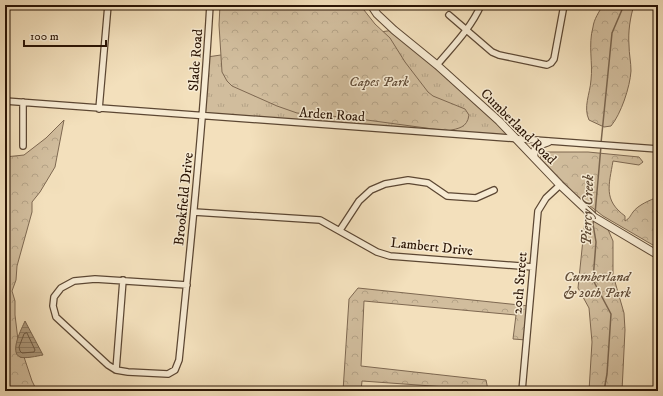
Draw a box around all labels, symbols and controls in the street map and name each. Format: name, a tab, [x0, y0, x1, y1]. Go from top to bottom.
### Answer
scale bar	[24, 22, 106, 48]
street label: Slade Road	[185, 28, 207, 92]
text: 100 m	[30, 29, 59, 44]
park label: Capes Park	[349, 73, 409, 91]
street label: Cumberland Road	[476, 85, 560, 169]
street label: Arden Road	[298, 104, 366, 126]
street label: Brookfield Drive	[170, 151, 198, 247]
water label: Piercy Creek	[577, 174, 598, 246]
street label: Lambert Drive	[390, 234, 474, 260]
street label: 20th Street	[508, 251, 532, 315]
park label: Cumberland & 20th Park	[563, 268, 632, 302]

